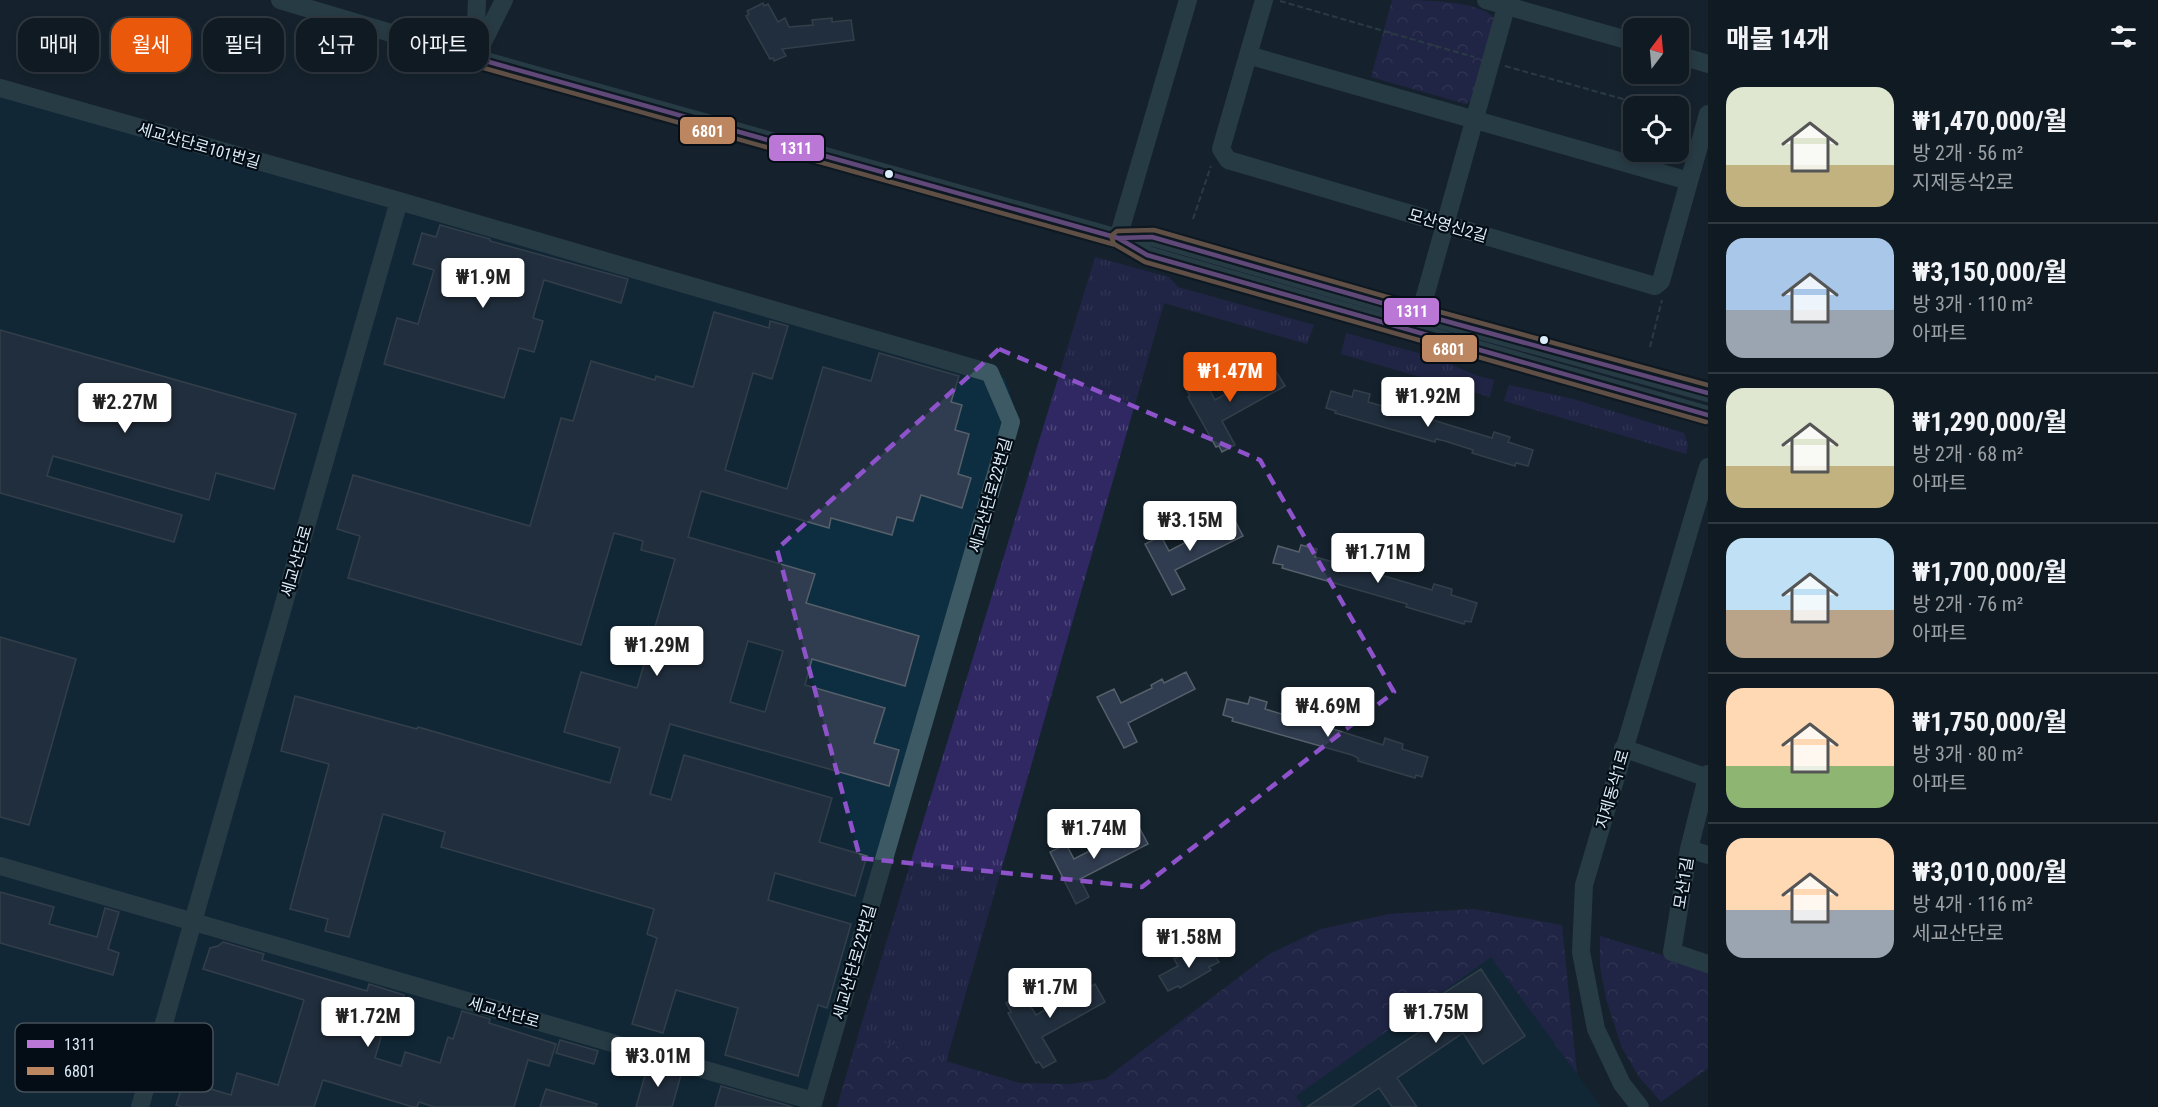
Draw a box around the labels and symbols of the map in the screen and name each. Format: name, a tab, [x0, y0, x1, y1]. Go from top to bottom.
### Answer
north arrow	[1623, 18, 1689, 84]
line badge: 6801	[679, 116, 736, 145]
street label: 세교산단로101번길	[135, 119, 262, 172]
text: 6801	[692, 122, 724, 141]
line badge: 1311	[768, 134, 825, 162]
text: 1311	[780, 139, 812, 158]
unlabelled marker	[883, 168, 895, 180]
street label: 모산영신2길	[1406, 205, 1490, 246]
pin: ₩1.9M	[441, 258, 525, 309]
line badge: 1311	[1383, 297, 1440, 326]
text: 1311	[1396, 302, 1428, 321]
line badge: 6801	[1421, 334, 1478, 363]
unlabelled marker	[1538, 334, 1550, 346]
text: 6801	[1433, 340, 1465, 359]
pin: ₩1.47M	[1181, 352, 1279, 403]
pin: ₩1.92M	[1379, 377, 1477, 428]
pin: ₩2.27M	[76, 383, 174, 434]
street label: 세교산단로22번길	[965, 435, 1016, 555]
pin: ₩3.15M	[1141, 501, 1239, 552]
street label: 세교산단로	[277, 523, 316, 599]
pin: ₩1.71M	[1329, 533, 1427, 584]
pin: ₩1.29M	[608, 626, 706, 677]
pin: ₩4.69M	[1279, 687, 1377, 738]
street label: 지제동삭1로	[1592, 747, 1633, 831]
pin: ₩1.74M	[1045, 809, 1143, 860]
street label: 모산1길	[1670, 856, 1697, 910]
street label: 세교산단로22번길	[829, 902, 880, 1022]
pin: ₩1.58M	[1140, 918, 1238, 969]
pin: ₩1.7M	[1008, 968, 1092, 1019]
street label: 세교산단로	[466, 993, 542, 1032]
pin: ₩1.75M	[1387, 993, 1485, 1044]
pin: ₩1.72M	[319, 997, 417, 1048]
legend	[15, 1023, 213, 1092]
text: 1311	[64, 1035, 96, 1054]
pin: ₩3.01M	[609, 1037, 707, 1088]
text: 6801	[64, 1062, 96, 1081]

